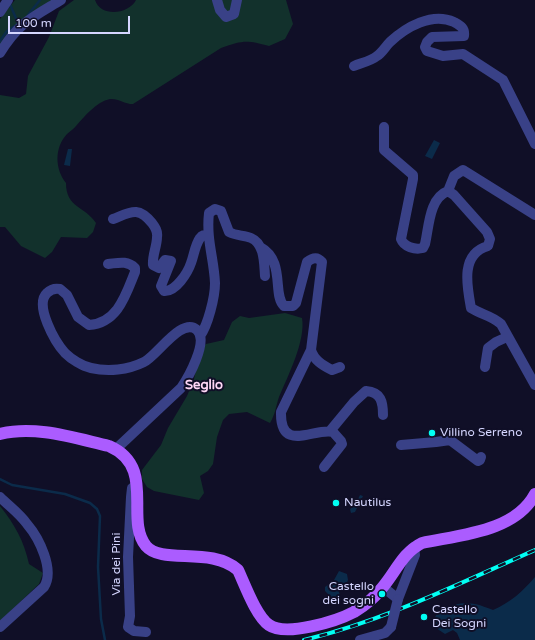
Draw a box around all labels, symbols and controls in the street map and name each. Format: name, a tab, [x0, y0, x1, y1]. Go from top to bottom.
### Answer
scale bar	[10, 8, 132, 34]
text: 100 m	[15, 16, 52, 30]
district label: Seglio	[185, 378, 223, 394]
place label: Villino Serreno	[440, 426, 522, 440]
marker: Villino Serreno	[427, 428, 437, 438]
place label: Nautilus	[344, 496, 391, 510]
marker: Nautilus	[331, 498, 341, 508]
street label: Via dei Pini	[110, 533, 124, 595]
place label: Castello dei sogni	[323, 580, 374, 608]
marker: Castello dei sogni	[377, 589, 387, 599]
place label: Castello Dei Sogni	[432, 603, 486, 631]
marker: Castello Dei Sogni	[419, 612, 429, 622]

